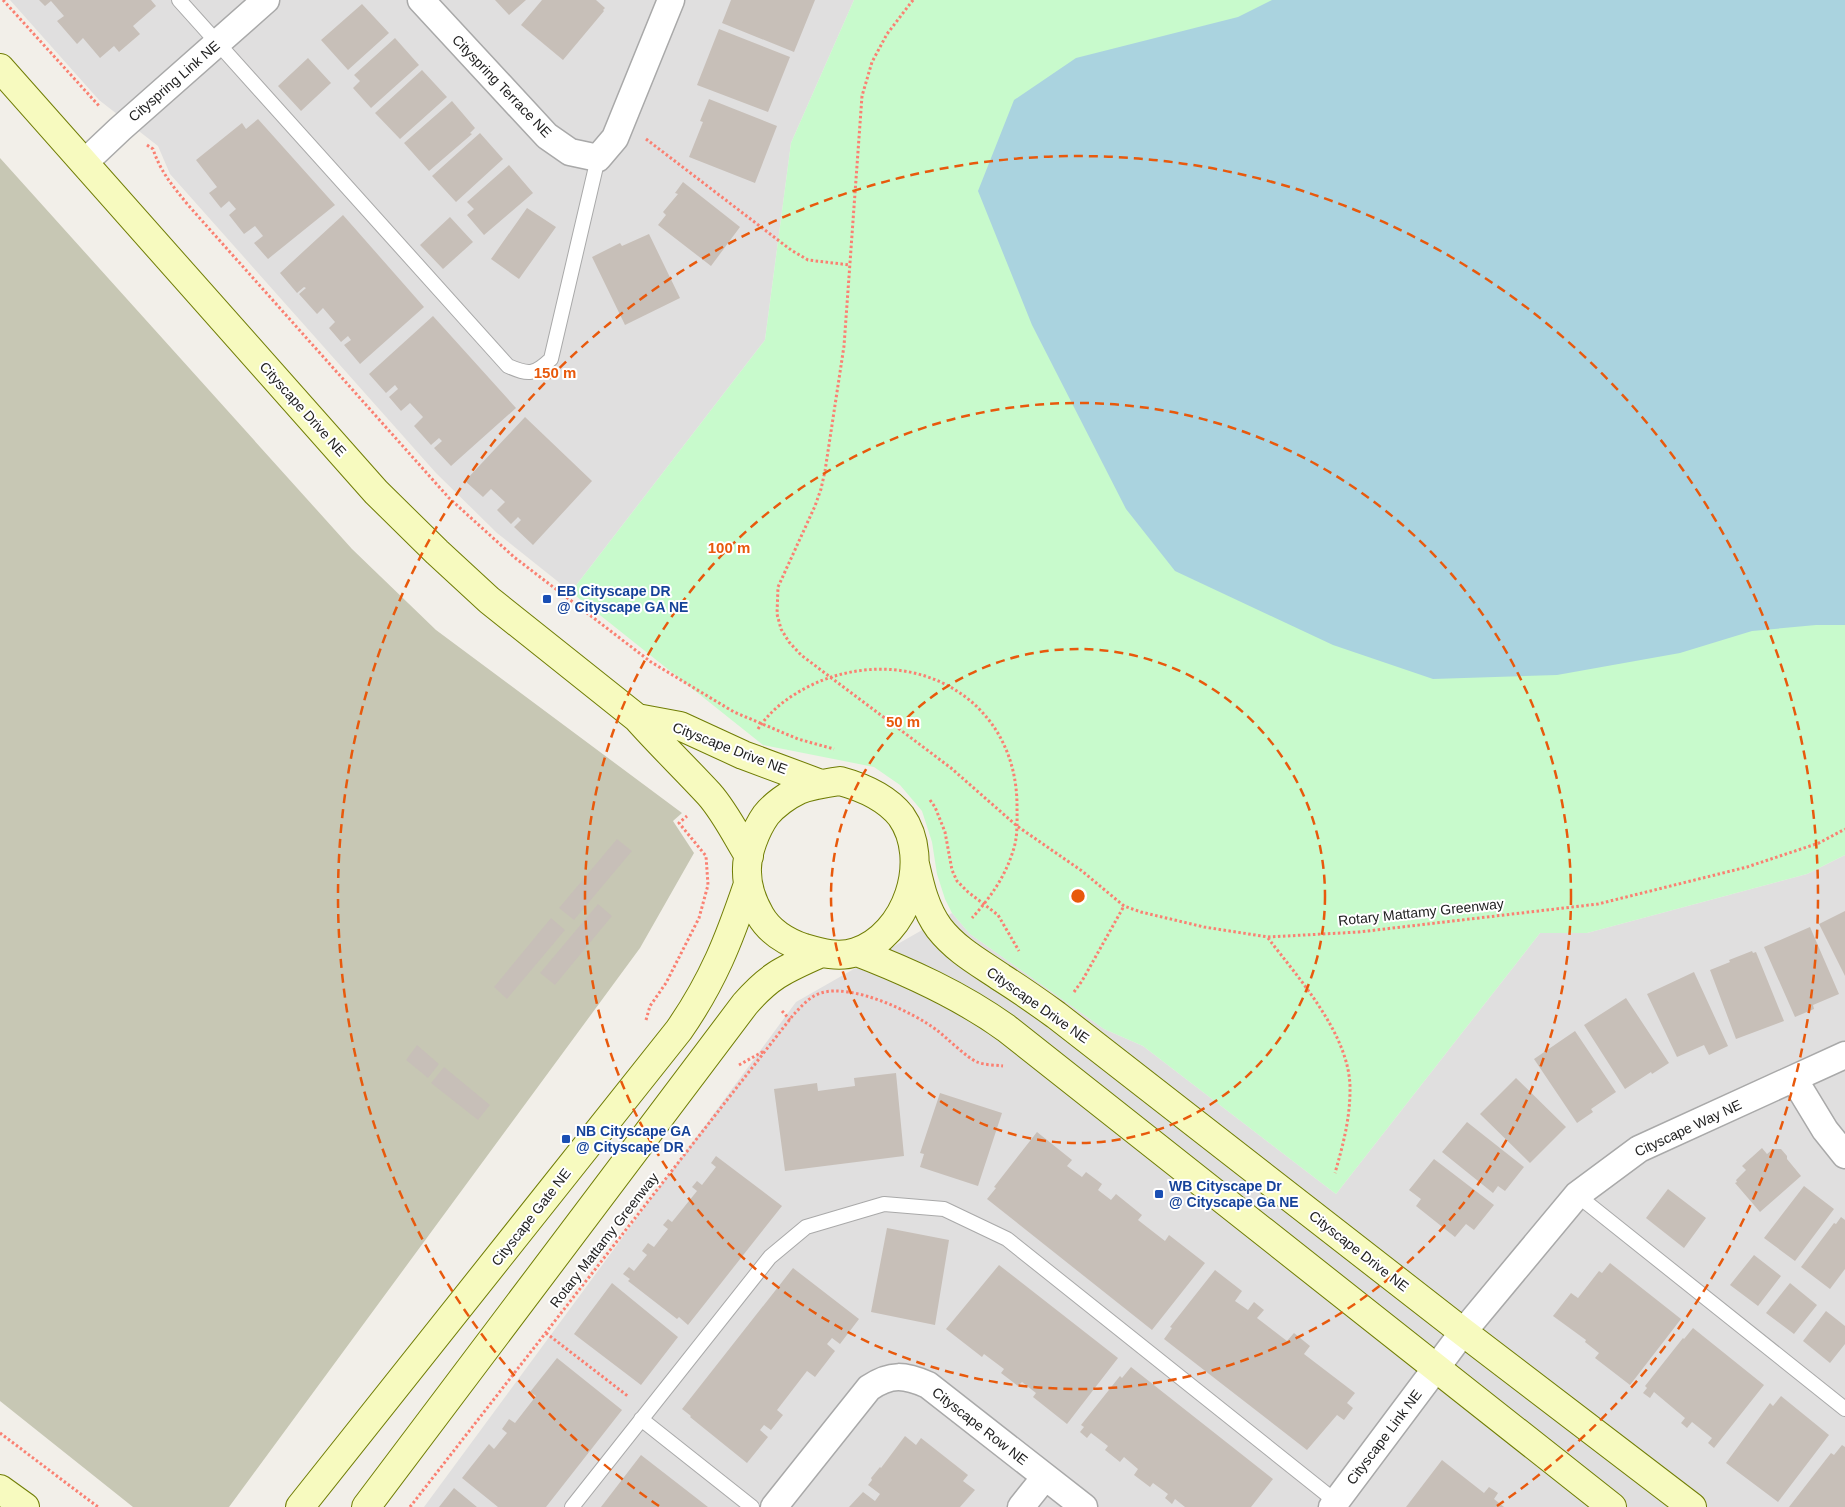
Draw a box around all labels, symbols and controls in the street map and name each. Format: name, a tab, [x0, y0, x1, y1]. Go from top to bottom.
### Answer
street label: Cityspring Terrace NE	[449, 32, 555, 140]
street label: Cityspring Link NE	[125, 37, 223, 125]
street label: Cityscape Drive NE	[256, 359, 350, 459]
text: 150 m	[534, 364, 576, 381]
text: 100 m	[708, 539, 750, 556]
place label: EB Cityscape DR @ Cityscape GA NE	[557, 583, 688, 615]
marker: EB Cityscape DR @ Cityscape GA NE	[541, 593, 553, 605]
text: 50 m	[886, 713, 920, 730]
street label: Cityscape Drive NE	[670, 719, 790, 777]
centre of rings	[1069, 887, 1087, 905]
street label: Rotary Mattamy Greenway	[1337, 895, 1505, 929]
street label: Cityscape Drive NE	[984, 964, 1092, 1046]
street label: Cityscape Way NE	[1632, 1096, 1744, 1160]
place label: NB Cityscape GA @ Cityscape DR	[576, 1123, 691, 1155]
marker: NB Cityscape GA @ Cityscape DR	[560, 1133, 572, 1145]
street label: Cityscape Gate NE	[488, 1165, 574, 1269]
street label: Rotary Mattamy Greenway	[546, 1169, 662, 1311]
place label: WB Cityscape Dr @ Cityscape Ga NE	[1169, 1178, 1299, 1210]
marker: WB Cityscape Dr @ Cityscape Ga NE	[1153, 1188, 1165, 1200]
street label: Cityscape Drive NE	[1306, 1207, 1412, 1295]
street label: Cityscape Row NE	[929, 1384, 1031, 1468]
street label: Cityscape Link NE	[1343, 1387, 1425, 1487]

